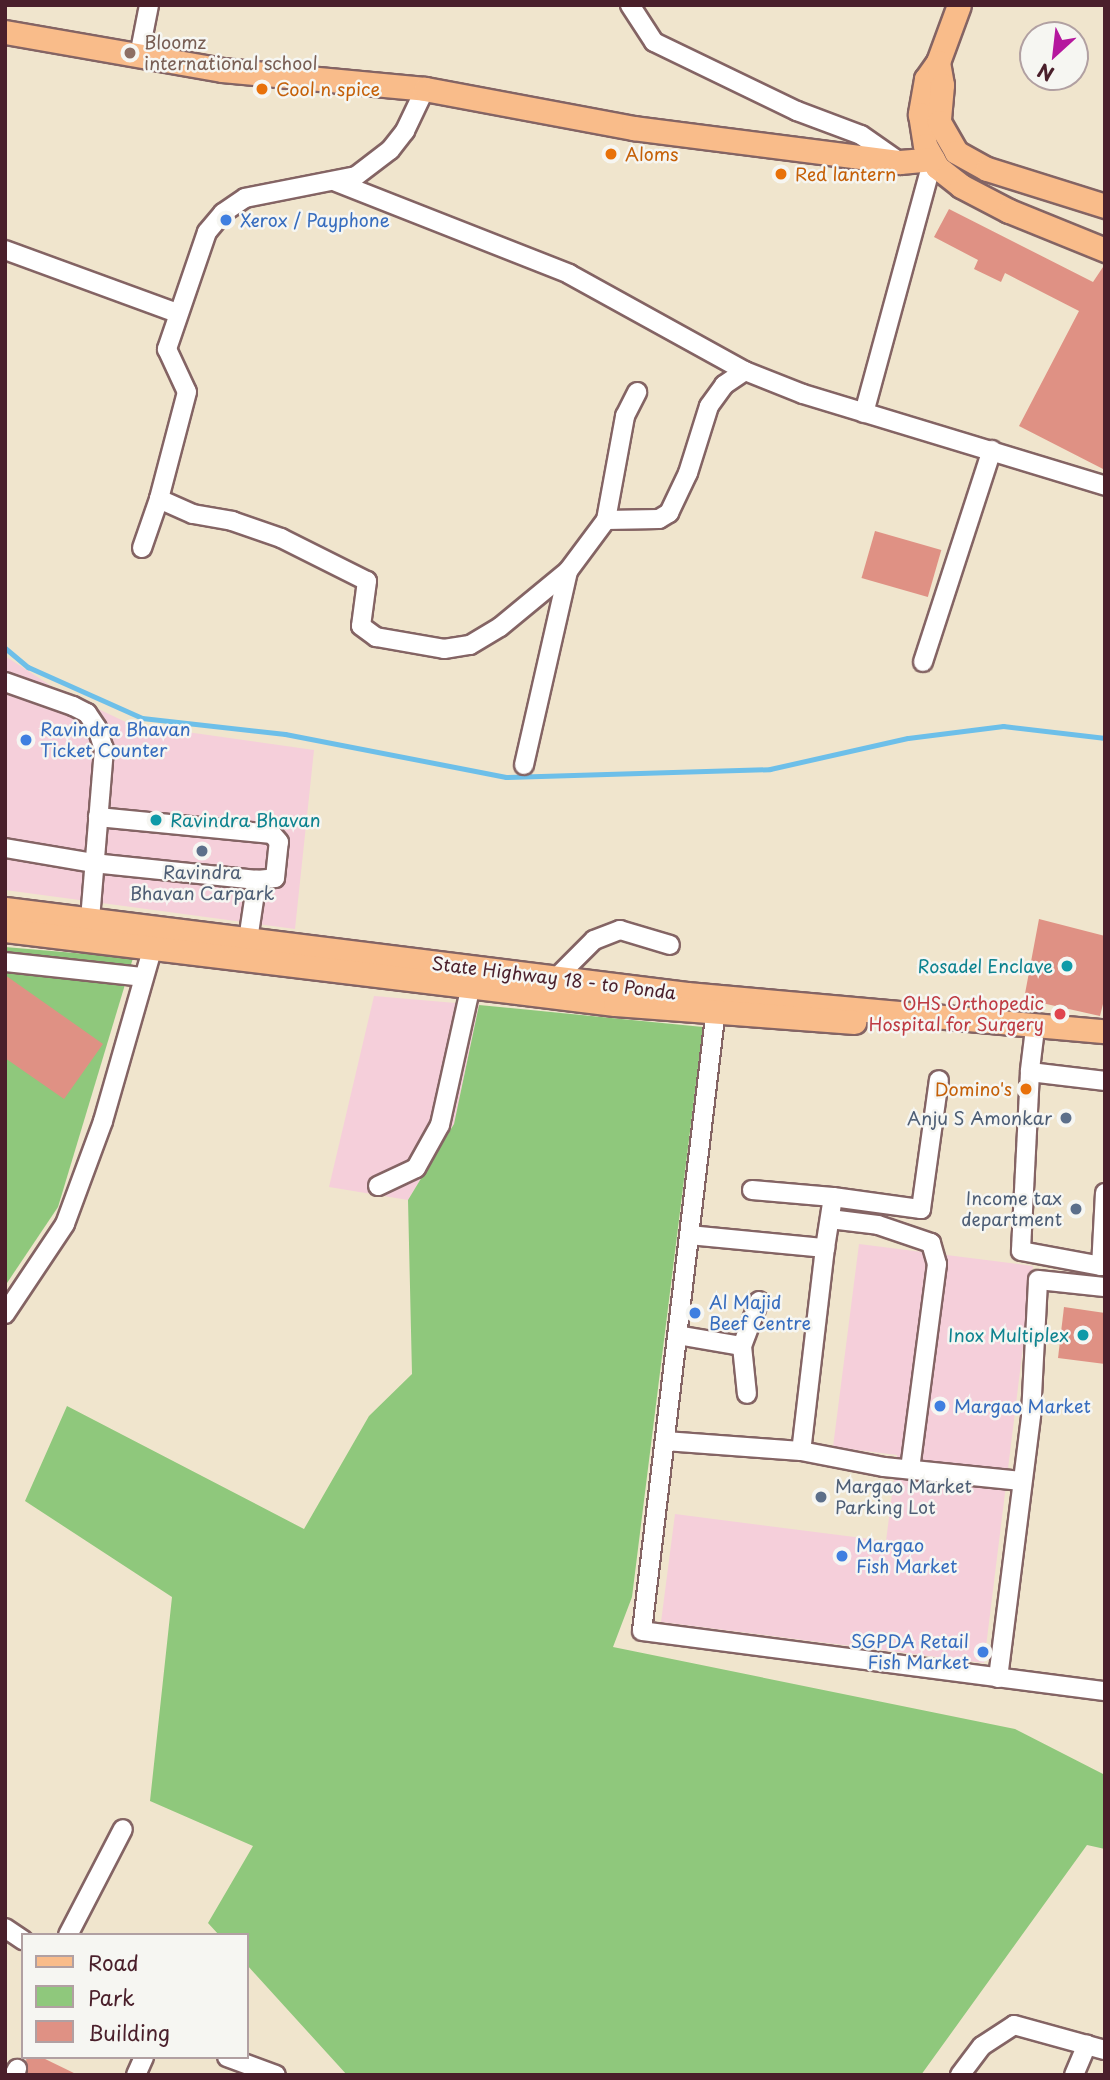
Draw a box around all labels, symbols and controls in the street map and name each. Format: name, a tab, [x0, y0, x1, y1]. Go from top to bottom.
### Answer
north arrow	[1019, 21, 1089, 91]
place label: Bloomz international school	[144, 32, 318, 74]
marker: Bloomz international school	[122, 45, 138, 61]
text: N	[1032, 57, 1058, 89]
place label: Cool n spice	[276, 78, 380, 100]
marker: Cool n spice	[254, 81, 270, 97]
place label: Aloms	[625, 143, 679, 165]
marker: Aloms	[603, 146, 619, 162]
place label: Red lantern	[795, 163, 897, 185]
marker: Red lantern	[773, 166, 789, 182]
place label: Xerox / Payphone	[240, 209, 390, 231]
marker: Xerox / Payphone	[218, 212, 234, 228]
place label: Ravindra Bhavan Ticket Counter	[40, 719, 188, 762]
marker: Ravindra Bhavan Ticket Counter	[18, 732, 34, 748]
place label: Ravindra Bhavan	[170, 809, 318, 831]
marker: Ravindra Bhavan	[148, 812, 164, 828]
marker: Ravindra Bhavan Carpark	[194, 843, 210, 859]
place label: Ravindra Bhavan Carpark	[131, 862, 273, 904]
street label: State Highway 18 - to Ponda	[429, 952, 679, 1004]
place label: Rosadel Enclave	[916, 955, 1053, 977]
marker: Rosadel Enclave	[1059, 958, 1075, 974]
place label: OHS Orthopedic Hospital for Surgery	[867, 993, 1044, 1036]
marker: OHS Orthopedic Hospital for Surgery	[1050, 1004, 1070, 1024]
place label: Domino's	[935, 1078, 1012, 1100]
marker: Domino's	[1018, 1081, 1034, 1097]
place label: Anju S Amonkar	[907, 1107, 1052, 1129]
marker: Anju S Amonkar	[1058, 1110, 1074, 1126]
place label: Income tax department	[961, 1188, 1062, 1230]
marker: Income tax department	[1068, 1201, 1084, 1217]
place label: Al Majid Beef Centre	[709, 1292, 813, 1334]
marker: Al Majid Beef Centre	[687, 1305, 703, 1321]
place label: Inox Multiplex	[947, 1324, 1069, 1346]
marker: Inox Multiplex	[1075, 1327, 1091, 1343]
place label: Margao Market	[954, 1395, 1091, 1417]
marker: Margao Market	[932, 1398, 948, 1414]
place label: Margao Market Parking Lot	[835, 1476, 972, 1518]
marker: Margao Market Parking Lot	[813, 1489, 829, 1505]
place label: Margao Fish Market	[856, 1535, 959, 1578]
marker: Margao Fish Market	[834, 1548, 850, 1564]
place label: SGPDA Retail Fish Market	[849, 1631, 969, 1674]
marker: SGPDA Retail Fish Market	[975, 1644, 991, 1660]
legend	[21, 1933, 248, 2059]
text: Road	[88, 1946, 139, 1978]
text: Park	[88, 1981, 135, 2013]
text: Building	[88, 2016, 170, 2048]

